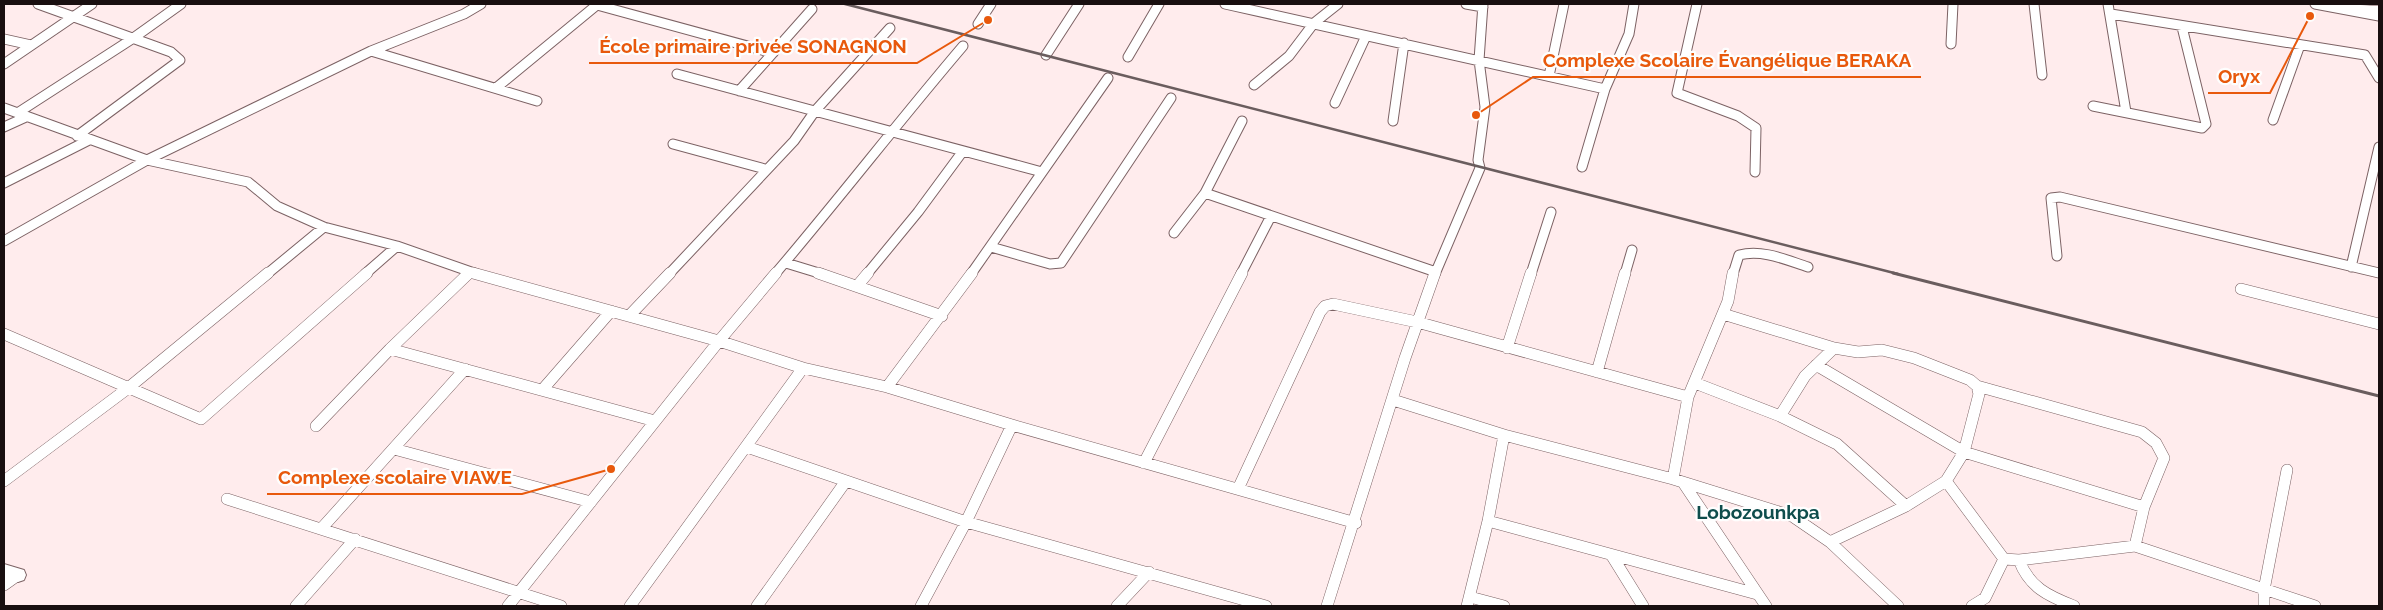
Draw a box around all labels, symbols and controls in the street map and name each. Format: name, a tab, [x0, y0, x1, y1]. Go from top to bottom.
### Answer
callout: École primaire privée SONAGNON	[589, 29, 917, 63]
text: École primaire privée SONAGNON	[599, 35, 907, 57]
callout: Complexe Scolaire Évangélique BERAKA	[1533, 43, 1921, 77]
text: Complexe Scolaire Évangélique BERAKA	[1543, 49, 1912, 71]
callout: Oryx	[2208, 59, 2270, 93]
text: Oryx	[2218, 65, 2261, 87]
callout: Complexe scolaire VIAWE	[267, 460, 522, 494]
text: Complexe scolaire VIAWE	[278, 466, 512, 488]
district label: Lobozounkpa	[1696, 501, 1820, 523]

